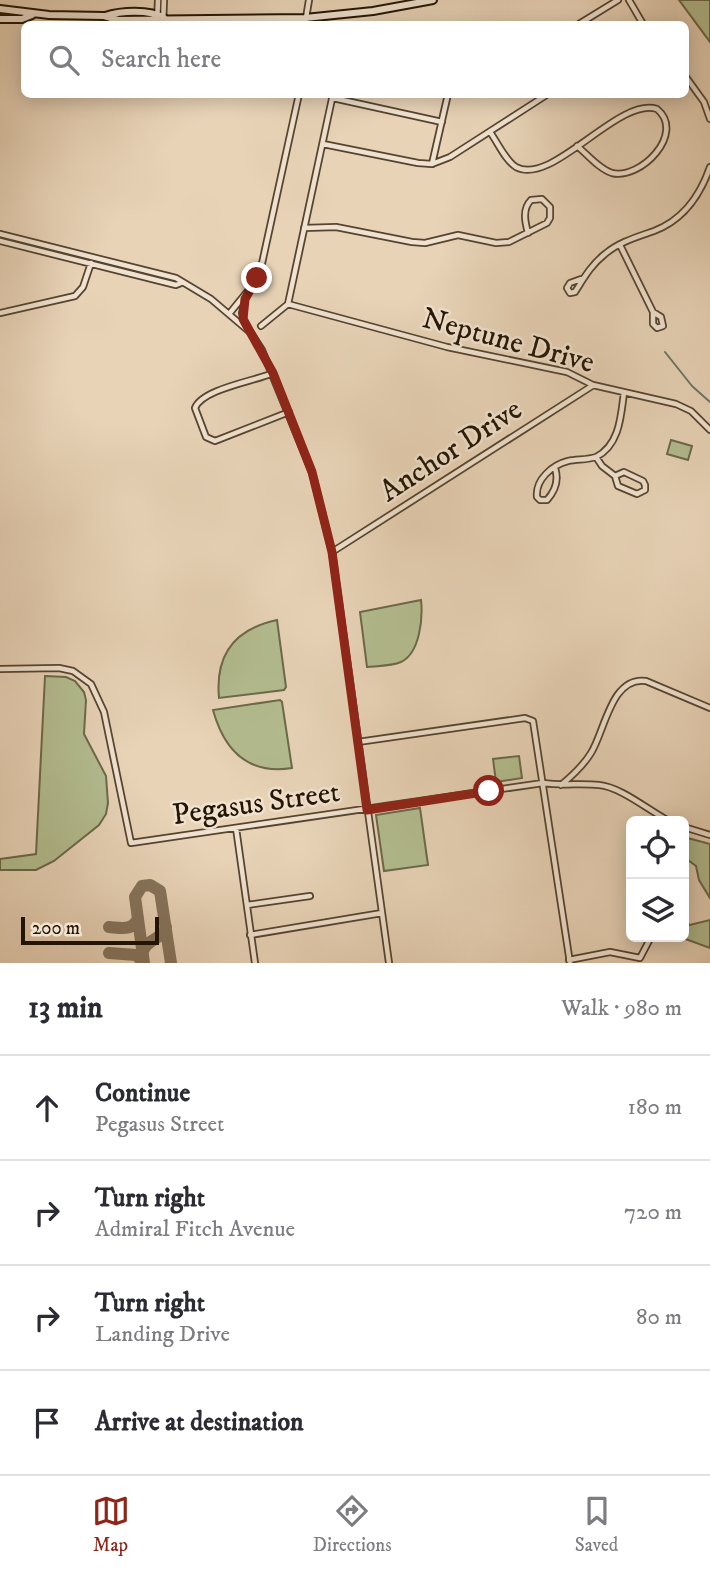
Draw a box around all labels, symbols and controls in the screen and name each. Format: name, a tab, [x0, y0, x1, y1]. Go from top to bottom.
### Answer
search box	[21, 21, 689, 98]
icon: search	[45, 41, 83, 79]
text: Search here	[101, 43, 221, 76]
route end	[241, 262, 272, 293]
street label: Neptune Drive	[418, 300, 598, 382]
street label: Anchor Drive	[373, 391, 529, 511]
street label: Pegasus Street	[170, 774, 342, 834]
route start	[473, 775, 504, 806]
map controls	[626, 816, 689, 942]
button: locate	[626, 816, 689, 879]
button: layers	[626, 879, 689, 942]
scale bar	[21, 914, 159, 946]
text: 200 m	[32, 917, 80, 940]
text: 13 min	[28, 990, 103, 1027]
text: Walk · 980 m	[561, 994, 682, 1023]
text: Continue	[95, 1077, 190, 1110]
icon: ahead	[28, 1089, 66, 1127]
text: 180 m	[627, 1093, 682, 1122]
text: Pegasus Street	[95, 1110, 224, 1139]
text: Turn right	[95, 1182, 205, 1215]
icon: right	[28, 1194, 66, 1232]
text: 720 m	[624, 1198, 682, 1227]
text: Admiral Fitch Avenue	[95, 1215, 295, 1244]
text: Turn right	[95, 1287, 205, 1320]
icon: right	[28, 1299, 66, 1337]
text: 80 m	[636, 1303, 682, 1332]
text: Landing Drive	[95, 1320, 230, 1349]
icon: arrive	[28, 1404, 66, 1442]
text: Arrive at destination	[95, 1406, 304, 1439]
tab: Map	[92, 1492, 130, 1557]
tab: Directions	[313, 1492, 392, 1557]
tab: Saved	[575, 1492, 618, 1557]

